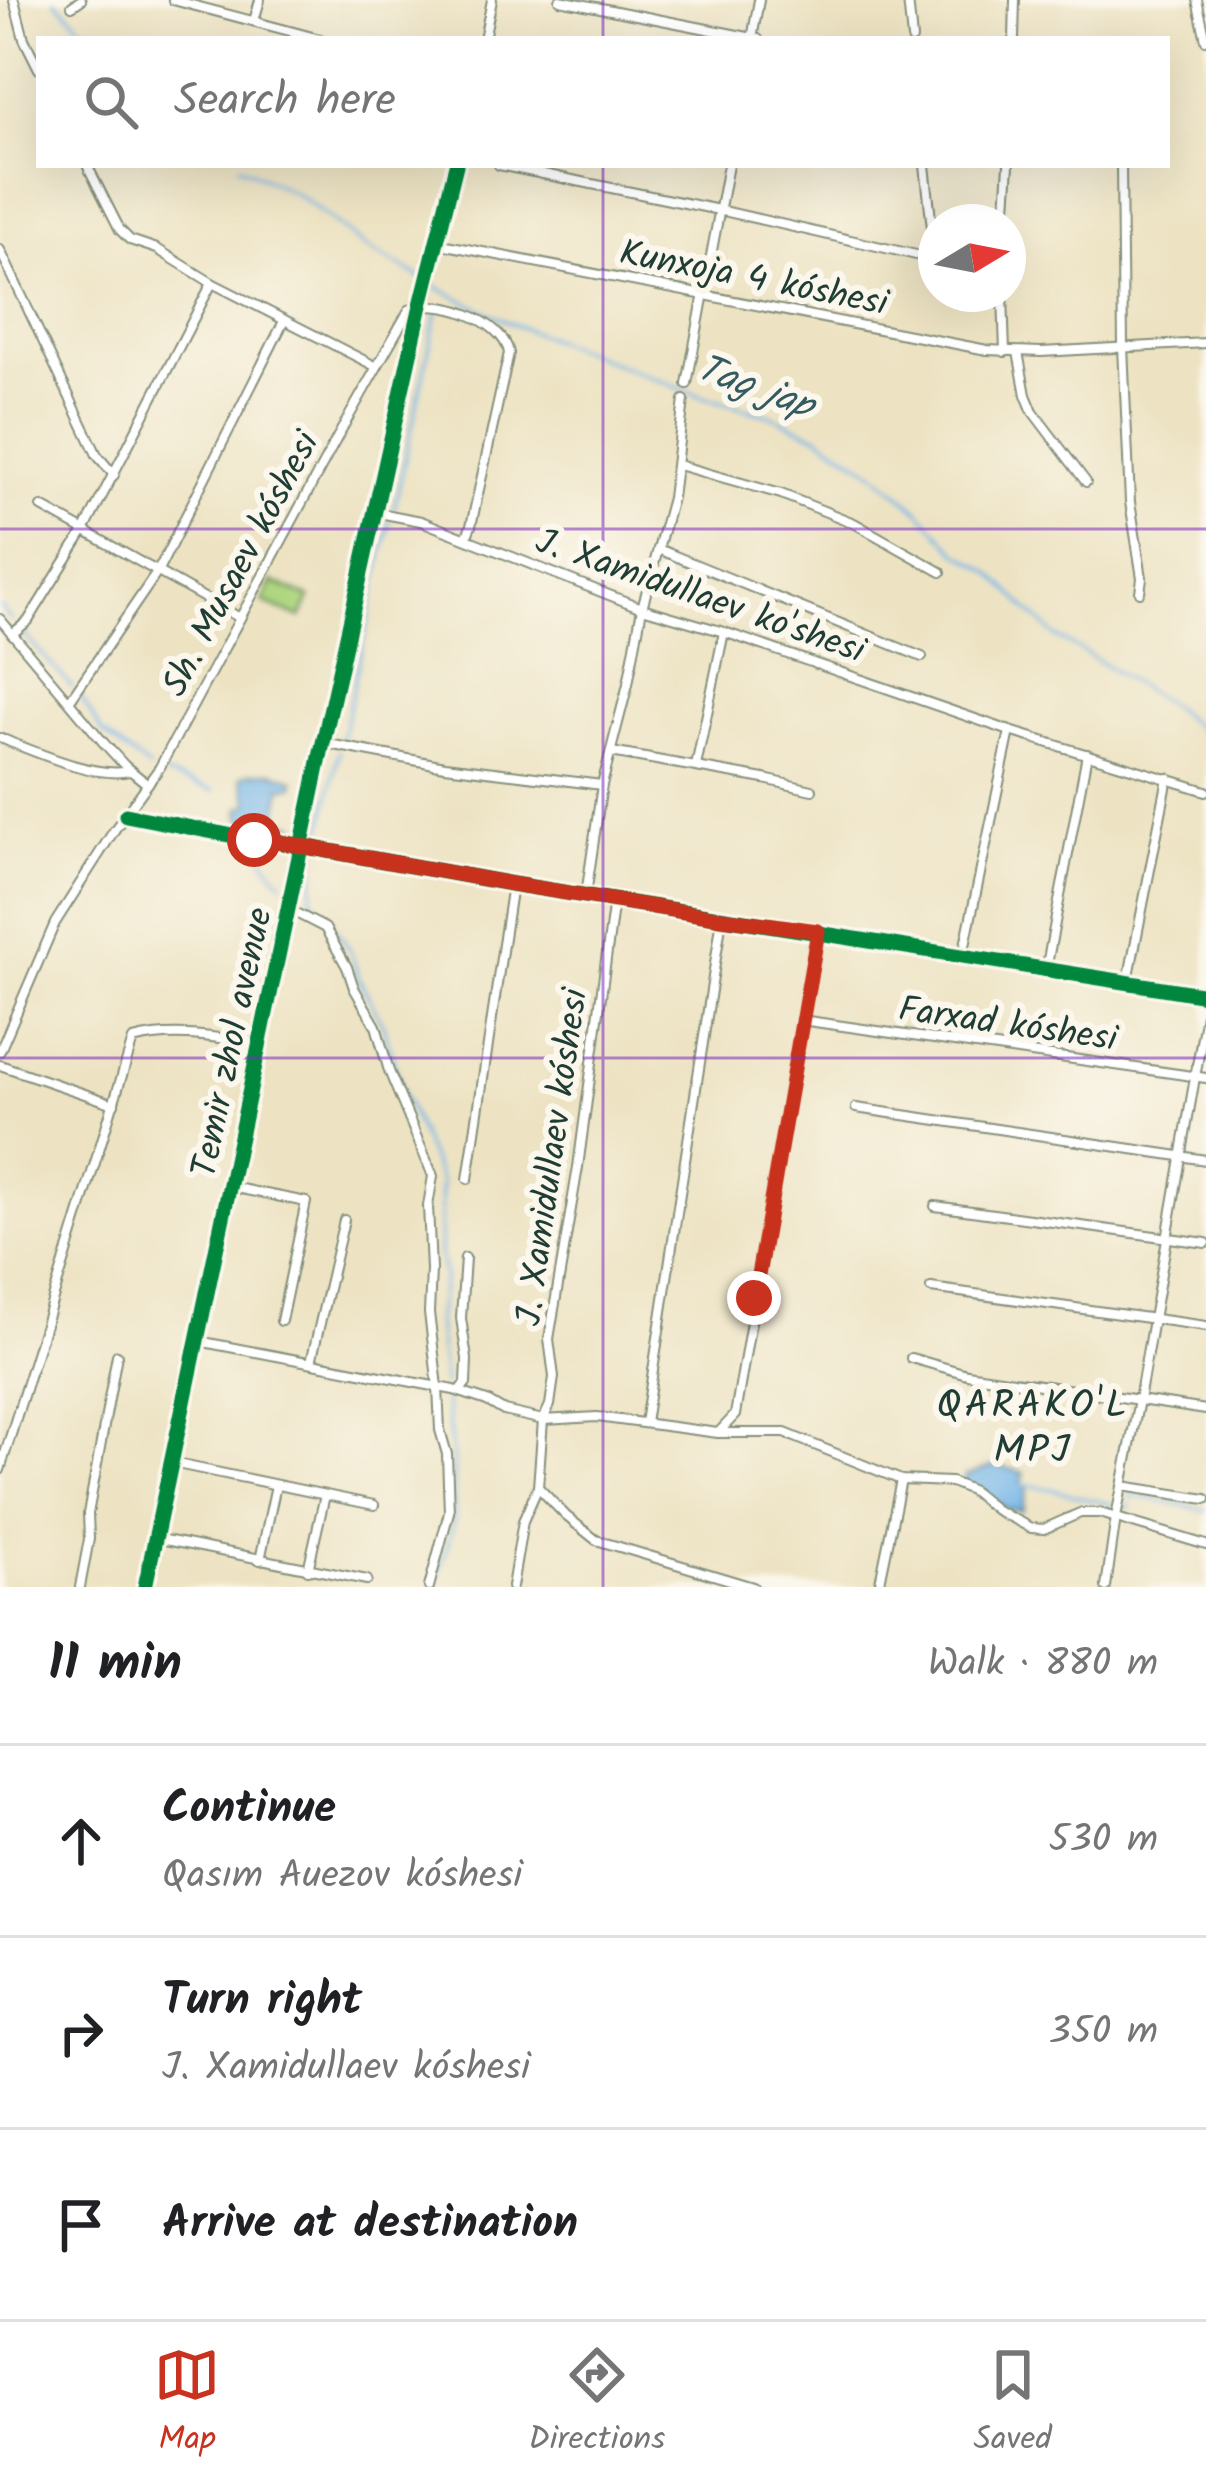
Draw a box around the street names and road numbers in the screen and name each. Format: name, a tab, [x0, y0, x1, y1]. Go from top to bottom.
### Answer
street label: Kunxoja 4 kóshesi	[614, 226, 894, 334]
street label: Sh. Musaev kóshesi	[148, 421, 337, 707]
street label: J. Xamidullaev ko'shesi	[527, 514, 874, 681]
street label: Temir zhol avenue	[177, 902, 290, 1183]
street label: Farxad kóshesi	[895, 982, 1122, 1069]
street label: J. Xamidullaev kóshesi	[502, 984, 606, 1330]

